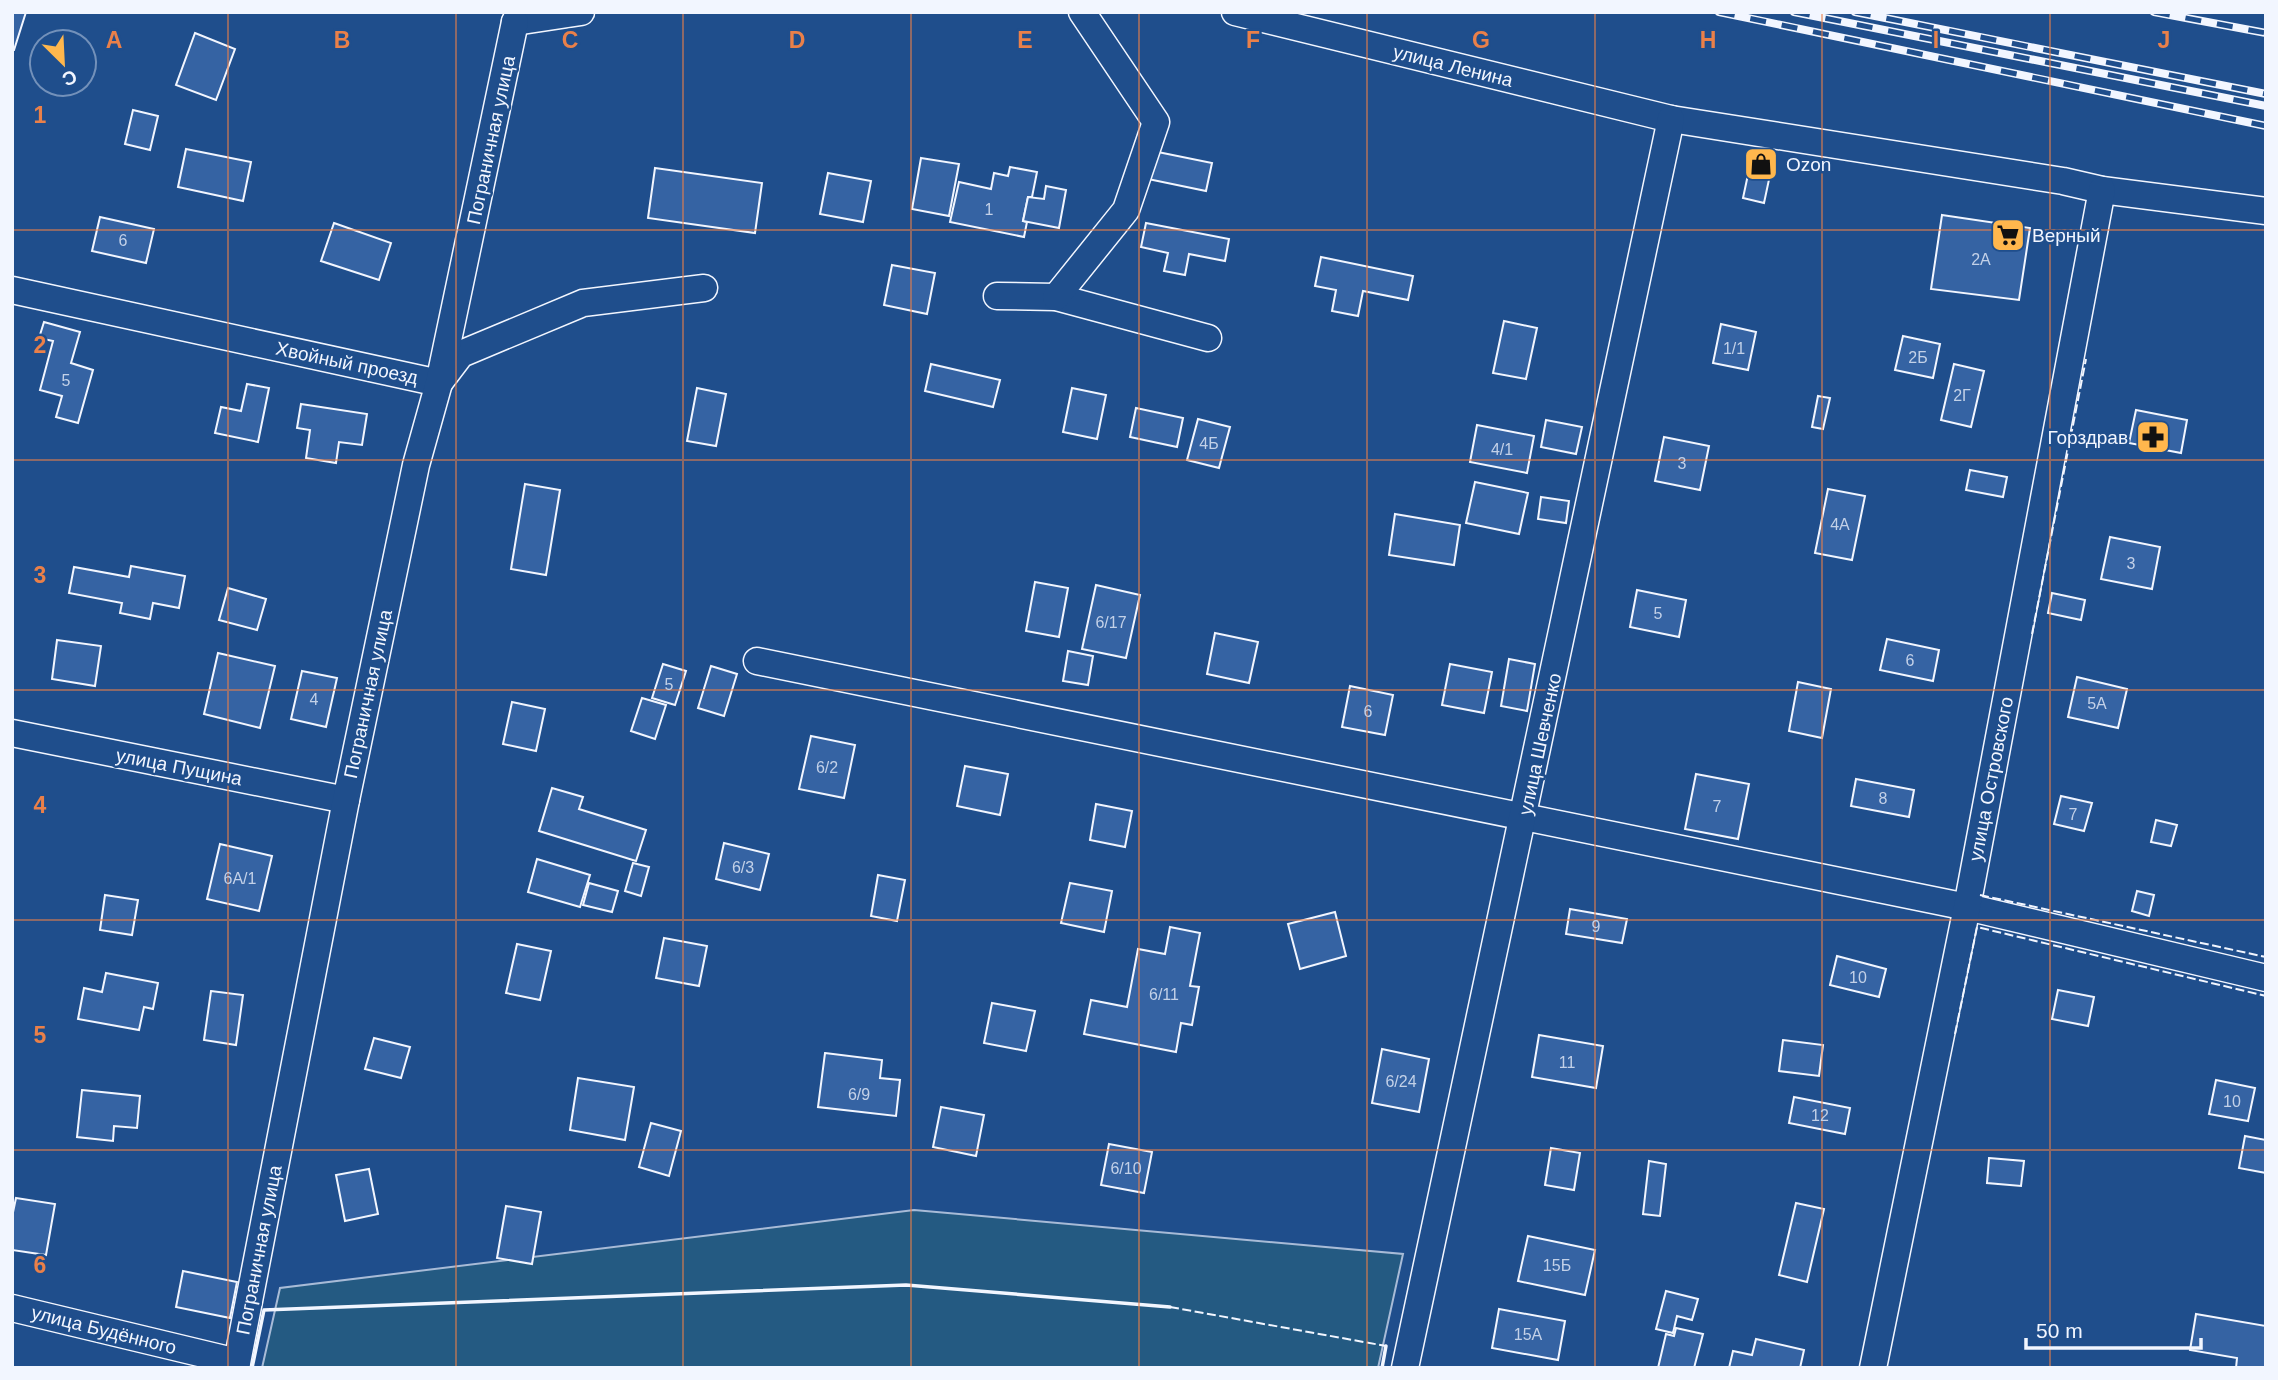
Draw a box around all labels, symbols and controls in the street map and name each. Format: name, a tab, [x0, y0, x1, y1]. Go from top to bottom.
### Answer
text: A	[106, 27, 122, 53]
text: B	[334, 27, 350, 53]
text: C	[562, 27, 578, 53]
text: D	[789, 27, 805, 53]
text: E	[1017, 27, 1033, 53]
text: F	[1246, 27, 1260, 53]
text: G	[1472, 27, 1490, 53]
text: H	[1700, 27, 1716, 53]
text: I	[1933, 27, 1939, 53]
text: J	[2158, 27, 2170, 53]
north arrow	[28, 28, 98, 98]
street label: улица Ленина	[1391, 41, 1515, 91]
street label: Пограничная улица	[463, 53, 519, 226]
text: С	[59, 66, 80, 91]
text: 1	[34, 102, 47, 128]
shop icon: Ozon	[1742, 145, 1780, 183]
place label: Ozon	[1786, 154, 1831, 175]
house number: 1	[985, 201, 994, 218]
supermarket icon: Верный	[1989, 216, 2027, 254]
place label: Верный	[2032, 225, 2101, 246]
house number: 6	[119, 232, 128, 249]
house number: 2А	[1971, 251, 1991, 268]
text: 2	[34, 332, 46, 358]
street label: Хвойный проезд	[274, 338, 420, 388]
house number: 1/1	[1723, 340, 1745, 357]
house number: 2Б	[1908, 349, 1928, 366]
house number: 5	[62, 372, 71, 389]
house number: 2Г	[1953, 387, 1971, 404]
pharmacy icon: Горздрав	[2134, 418, 2172, 456]
place label: Горздрав	[2047, 427, 2128, 448]
house number: 4Б	[1199, 435, 1219, 452]
house number: 4/1	[1491, 441, 1513, 458]
house number: 3	[1678, 455, 1687, 472]
house number: 4А	[1830, 516, 1850, 533]
house number: 3	[2127, 555, 2136, 572]
text: 3	[34, 562, 46, 588]
house number: 5	[1654, 605, 1663, 622]
street label: Пограничная улица	[340, 607, 396, 780]
house number: 6/17	[1095, 614, 1127, 631]
house number: 6	[1906, 652, 1915, 669]
street label: улица Шевченко	[1515, 671, 1565, 817]
house number: 5	[665, 676, 674, 693]
house number: 4	[310, 691, 319, 708]
street label: улица Островского	[1965, 695, 2017, 863]
house number: 5А	[2087, 695, 2107, 712]
house number: 6	[1364, 703, 1373, 720]
street label: улица Пущина	[114, 744, 244, 790]
house number: 6/2	[816, 759, 838, 776]
house number: 8	[1879, 790, 1888, 807]
text: 4	[34, 792, 47, 818]
house number: 7	[1713, 798, 1722, 815]
house number: 7	[2069, 806, 2078, 823]
house number: 6/3	[732, 859, 754, 876]
house number: 6А/1	[224, 870, 257, 887]
house number: 9	[1592, 918, 1601, 935]
house number: 10	[1849, 969, 1867, 986]
house number: 6/11	[1149, 986, 1179, 1003]
text: 5	[34, 1022, 47, 1048]
house number: 11	[1559, 1054, 1575, 1071]
house number: 6/24	[1385, 1073, 1417, 1090]
house number: 6/9	[848, 1086, 870, 1103]
house number: 10	[2223, 1093, 2241, 1110]
house number: 12	[1811, 1107, 1829, 1124]
house number: 6/10	[1110, 1160, 1142, 1177]
street label: Пограничная улица	[232, 1163, 286, 1337]
text: 6	[34, 1252, 46, 1278]
house number: 15Б	[1543, 1257, 1571, 1274]
street label: улица Будённого	[29, 1302, 179, 1358]
scale bar	[2026, 1306, 2201, 1350]
text: 50 m	[2036, 1319, 2083, 1342]
house number: 15А	[1514, 1326, 1543, 1343]

